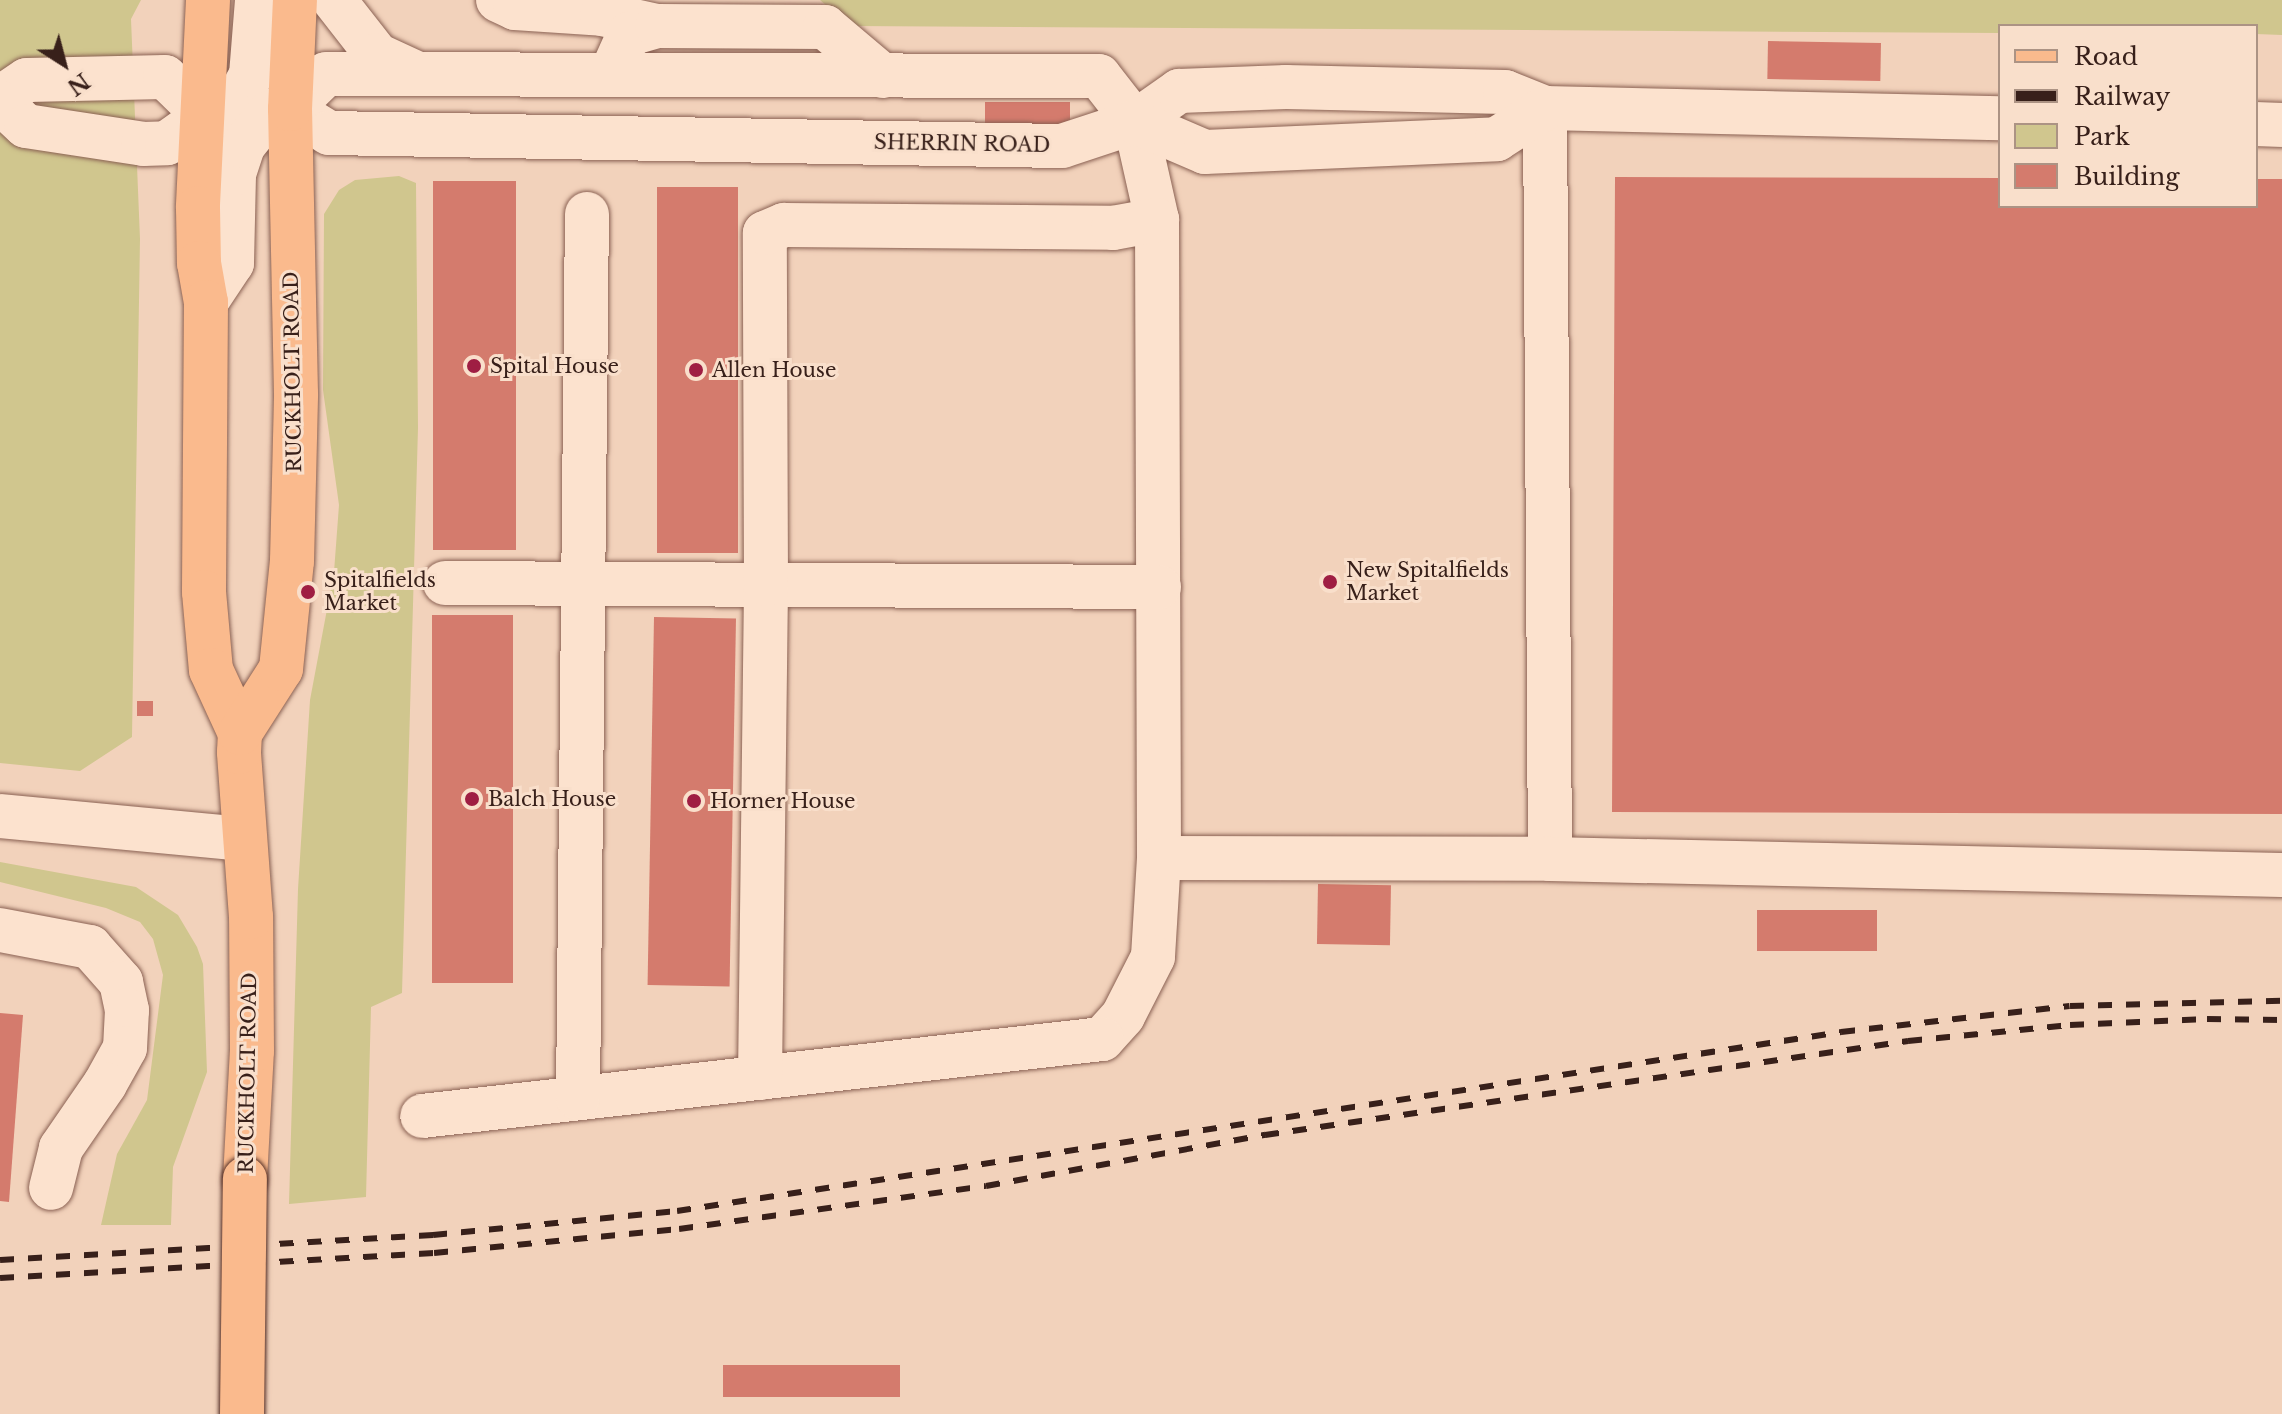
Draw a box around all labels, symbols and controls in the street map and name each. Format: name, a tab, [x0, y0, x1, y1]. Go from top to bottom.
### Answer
north arrow	[24, 24, 104, 104]
legend	[1998, 24, 2258, 208]
text: Road	[2074, 42, 2138, 71]
text: N	[62, 67, 95, 101]
text: Railway	[2074, 82, 2170, 111]
text: Park	[2074, 122, 2130, 151]
street label: SHERRIN ROAD	[874, 130, 1050, 158]
text: Building	[2074, 162, 2180, 191]
street label: RUCKHOLT ROAD	[279, 271, 307, 473]
place label: Spital House	[490, 354, 619, 378]
marker: Spital House	[465, 357, 483, 375]
place label: Allen House	[712, 358, 836, 382]
marker: Allen House	[687, 361, 705, 379]
place label: New Spitalfields Market	[1346, 558, 1509, 605]
place label: Spitalfields Market	[324, 568, 436, 615]
marker: New Spitalfields Market	[1321, 573, 1339, 591]
marker: Spitalfields Market	[299, 583, 317, 601]
place label: Balch House	[488, 787, 616, 811]
place label: Horner House	[710, 789, 856, 813]
marker: Balch House	[463, 790, 481, 808]
marker: Horner House	[685, 792, 703, 810]
street label: RUCKHOLT ROAD	[234, 972, 262, 1174]

